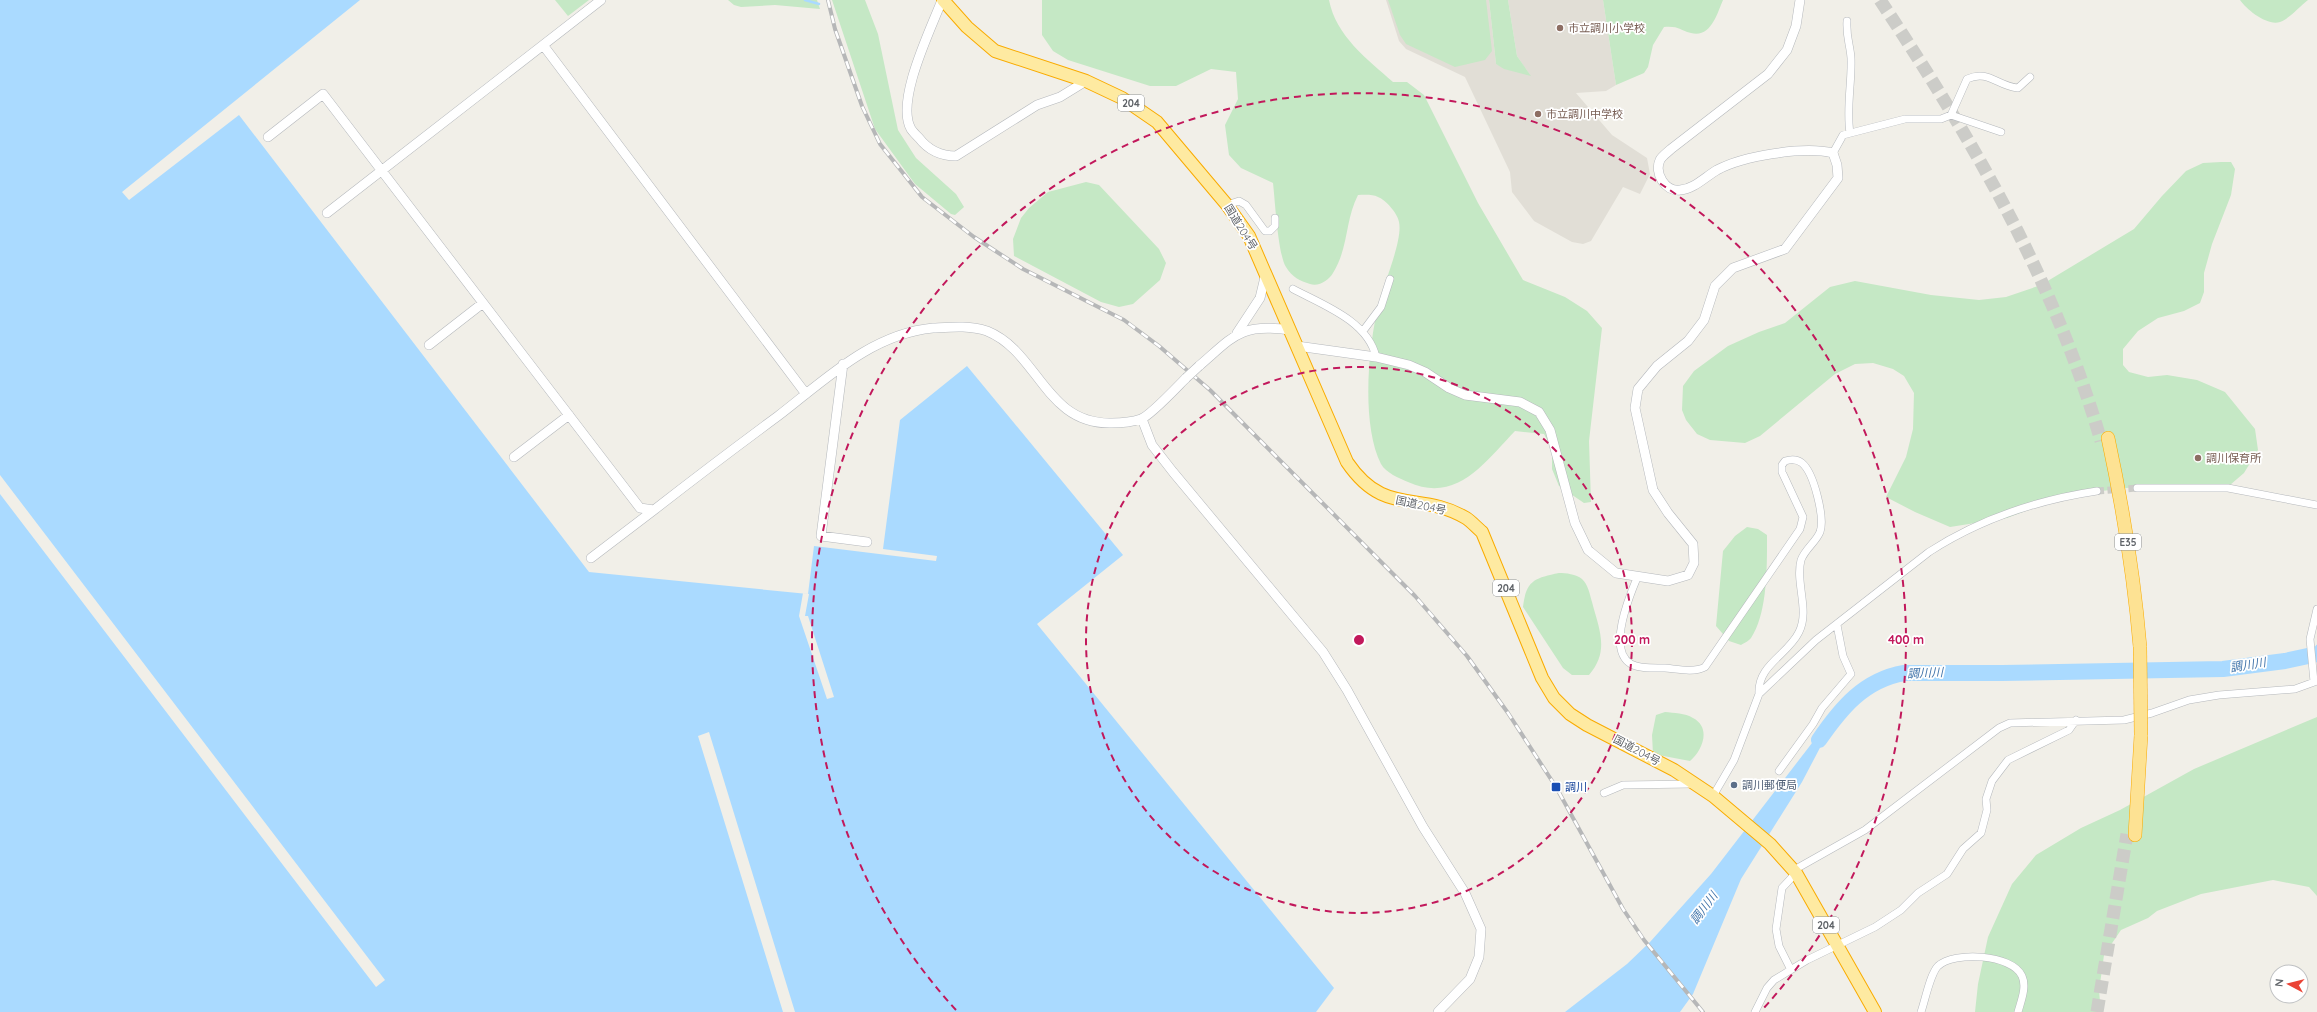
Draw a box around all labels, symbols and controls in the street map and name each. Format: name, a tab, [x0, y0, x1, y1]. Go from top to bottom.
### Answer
place label: 市立調川小学校	[1568, 21, 1645, 35]
marker: 市立調川小学校	[1555, 23, 1565, 33]
road number: 204	[1118, 95, 1144, 111]
place label: 市立調川中学校	[1546, 107, 1623, 121]
marker: 市立調川中学校	[1533, 109, 1543, 119]
street label: 国道204号	[1221, 201, 1261, 253]
place label: 調川保育所	[2206, 451, 2262, 465]
marker: 調川保育所	[2193, 453, 2203, 463]
street label: 国道204号	[1394, 493, 1448, 517]
road number: E35	[2115, 534, 2141, 550]
road number: 204	[1493, 580, 1519, 596]
text: 200 m	[1614, 632, 1650, 647]
text: 400 m	[1888, 632, 1924, 647]
centre of rings	[1352, 633, 1366, 647]
water label: 調川川	[2229, 654, 2269, 675]
water label: 調川川	[1907, 664, 1945, 681]
street label: 国道204号	[1611, 732, 1663, 768]
place label: 調川郵便局	[1742, 778, 1797, 792]
place label: 調川	[1565, 780, 1587, 794]
marker: 調川郵便局	[1729, 780, 1739, 790]
marker: 調川	[1550, 781, 1562, 793]
water label: 調川川	[1687, 887, 1722, 927]
road number: 204	[1813, 917, 1839, 933]
north arrow	[2269, 964, 2309, 1004]
text: N	[2272, 978, 2287, 988]

